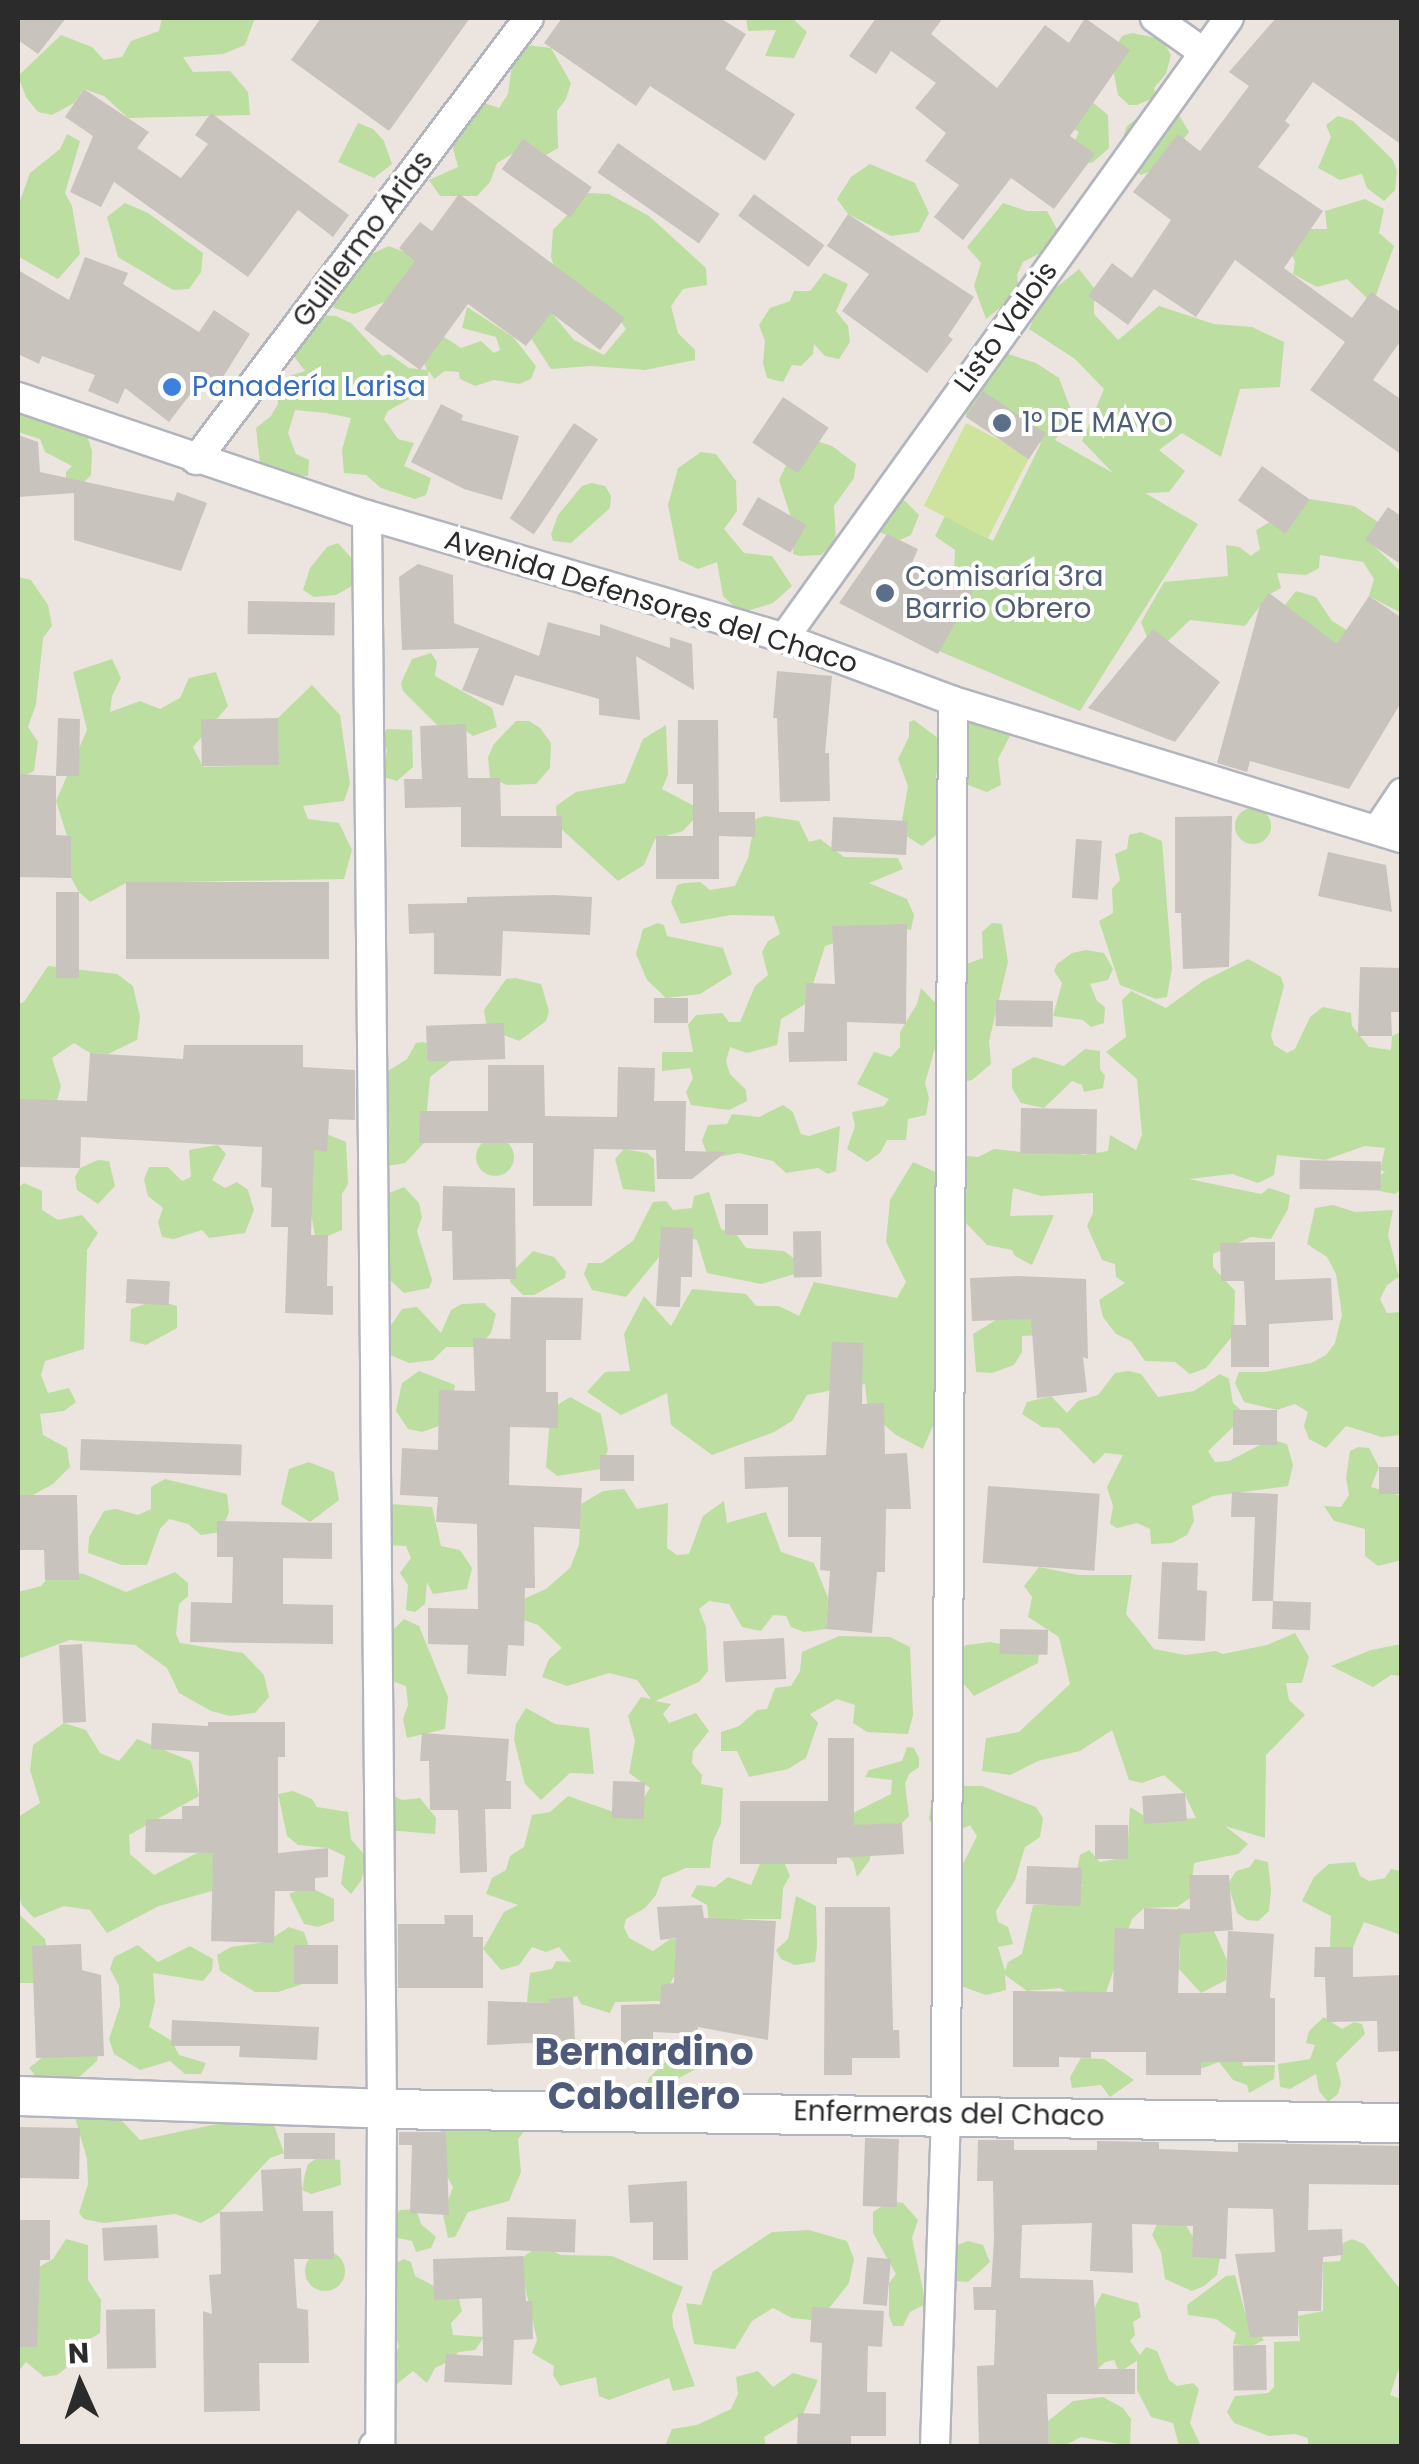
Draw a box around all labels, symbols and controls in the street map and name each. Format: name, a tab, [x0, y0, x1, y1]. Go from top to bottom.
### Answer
street label: Guillermo Arias	[286, 144, 440, 334]
street label: Listo Valois	[947, 255, 1065, 399]
place label: Panadería Larisa	[192, 370, 426, 404]
marker: Panadería Larisa	[161, 376, 183, 398]
place label: 1° DE MAYO	[1022, 406, 1173, 440]
marker: 1° DE MAYO	[991, 412, 1013, 434]
street label: Avenida Defensores del Chaco	[440, 523, 862, 681]
place label: Comisaría 3ra Barrio Obrero	[905, 560, 1103, 626]
marker: Comisaría 3ra Barrio Obrero	[874, 582, 896, 604]
district label: Bernardino Caballero	[534, 2029, 754, 2118]
street label: Enfermeras del Chaco	[793, 2094, 1105, 2134]
north arrow	[30, 2334, 130, 2434]
text: N	[67, 2334, 90, 2374]

